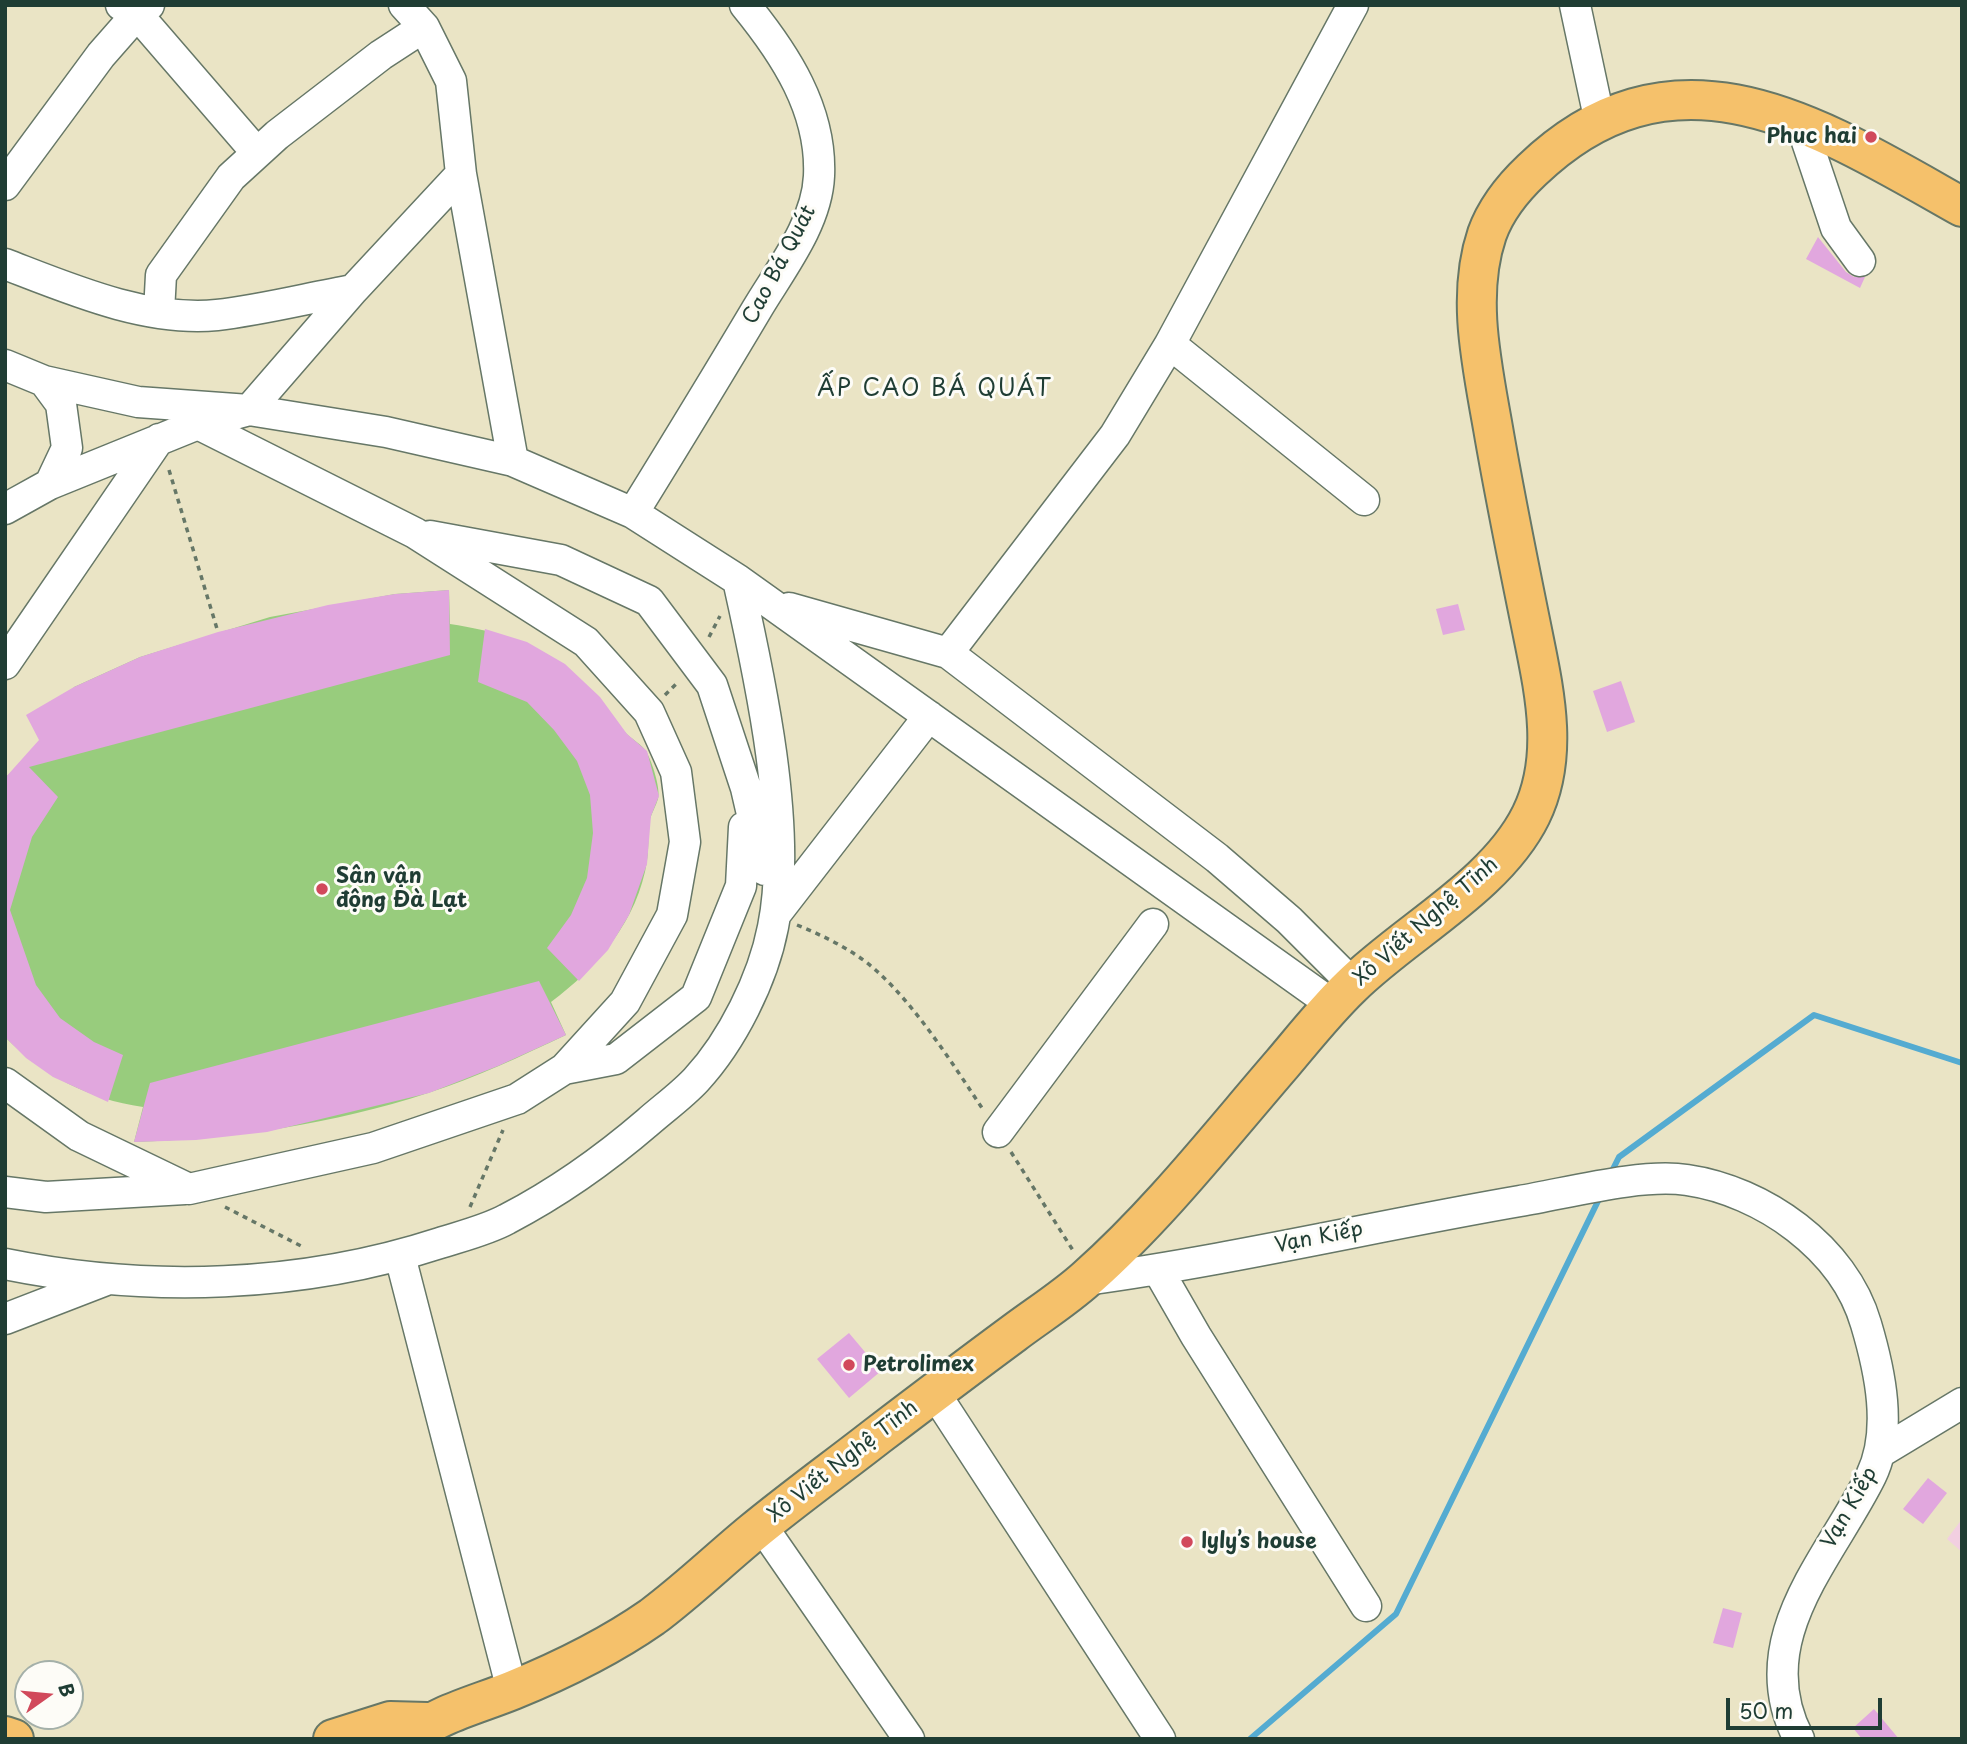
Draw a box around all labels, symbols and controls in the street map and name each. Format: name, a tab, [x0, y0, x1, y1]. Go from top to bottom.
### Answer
place label: Phuc hai	[1766, 124, 1857, 150]
marker: Phuc hai	[1863, 129, 1879, 145]
street label: Cao Bá Quát	[738, 201, 822, 329]
district label: ẤP CAO BÁ QUÁT	[819, 376, 1051, 404]
street label: Xô Viết Nghệ Tĩnh	[1348, 852, 1504, 992]
place label: Sân vận động Đà Lạt	[336, 864, 467, 914]
marker: Sân vận động Đà Lạt	[314, 881, 330, 897]
street label: Vạn Kiếp	[1273, 1217, 1365, 1259]
place label: Petrolimex	[863, 1352, 974, 1378]
marker: Petrolimex	[841, 1357, 857, 1373]
street label: Xô Viết Nghệ Tĩnh	[763, 1396, 923, 1528]
street label: Vạn Kiếp	[1817, 1463, 1883, 1553]
place label: lyly’s house	[1201, 1529, 1317, 1555]
marker: lyly’s house	[1179, 1534, 1195, 1550]
north arrow	[14, 1660, 84, 1730]
text: B	[52, 1680, 83, 1700]
scale bar	[1729, 1684, 1885, 1728]
text: 50 m	[1739, 1694, 1793, 1726]

